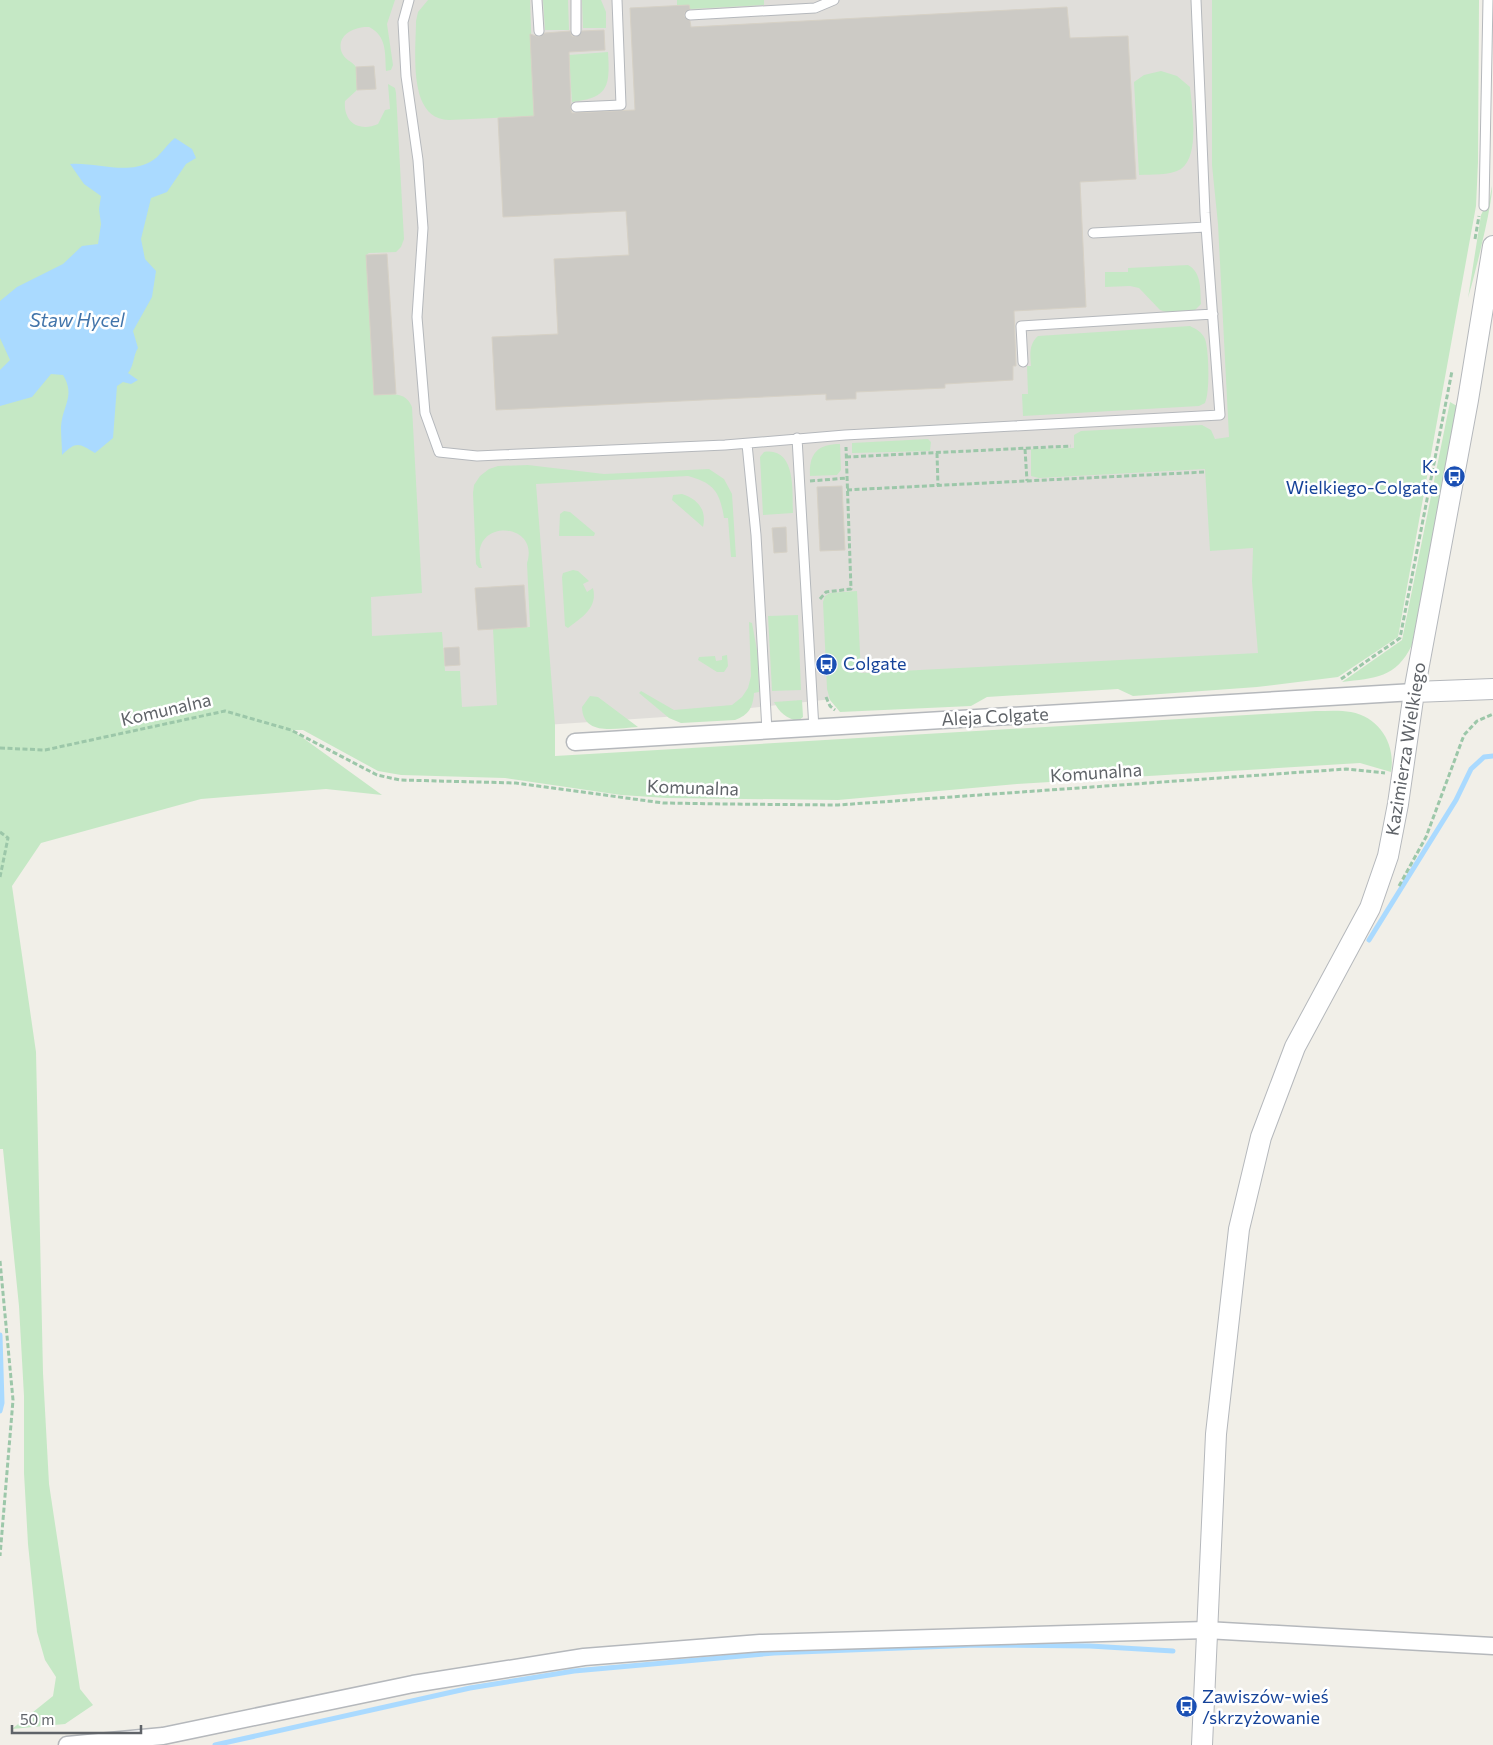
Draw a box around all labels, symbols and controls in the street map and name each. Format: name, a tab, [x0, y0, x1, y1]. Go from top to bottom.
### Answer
water label: Staw Hycel	[29, 308, 126, 331]
place label: K. Wielkiego-Colgate	[1286, 455, 1438, 498]
bus stop icon: K. Wielkiego-Colgate	[1442, 465, 1466, 489]
bus stop icon: Colgate	[815, 652, 839, 676]
place label: Colgate	[843, 652, 906, 674]
street label: Kazimierza Wielkiego	[1380, 661, 1430, 837]
street label: Komunalna	[118, 688, 213, 730]
street label: Aleja Colgate	[941, 702, 1049, 730]
street label: Komunalna	[1049, 758, 1143, 786]
street label: Komunalna	[647, 774, 739, 800]
place label: Zawiszów-wieś /skrzyżowanie	[1202, 1685, 1329, 1728]
bus stop icon: Zawiszów-wieś /skrzyżowanie	[1174, 1695, 1198, 1719]
scale bar	[12, 1702, 141, 1734]
text: 50 m	[20, 1710, 54, 1728]

